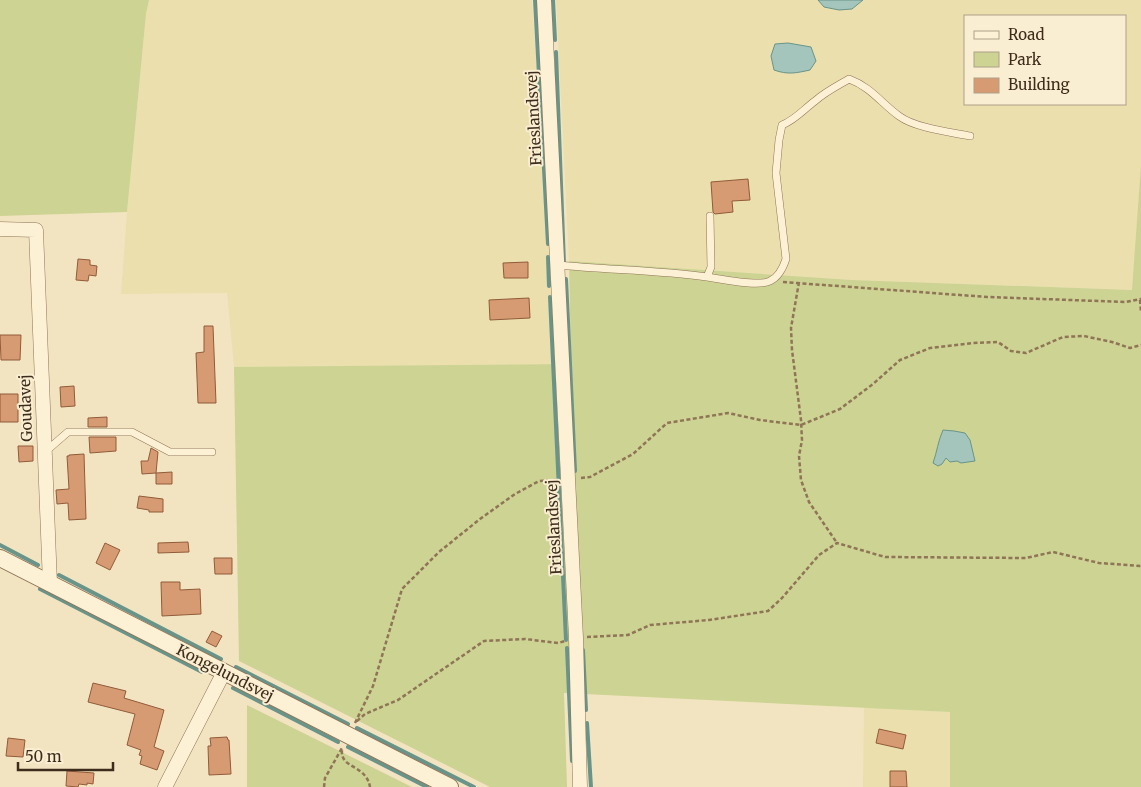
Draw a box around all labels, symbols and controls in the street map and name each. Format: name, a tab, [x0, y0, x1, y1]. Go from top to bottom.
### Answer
legend	[964, 15, 1126, 105]
text: Road	[1008, 25, 1044, 44]
text: Park	[1008, 50, 1042, 69]
street label: Frieslandsvej	[522, 70, 545, 166]
text: Building	[1008, 75, 1070, 94]
street label: Goudavej	[15, 374, 36, 442]
street label: Frieslandsvej	[542, 479, 565, 575]
street label: Kongelundsvej	[173, 640, 277, 705]
scale bar	[18, 740, 112, 772]
text: 50 m	[25, 747, 62, 766]

